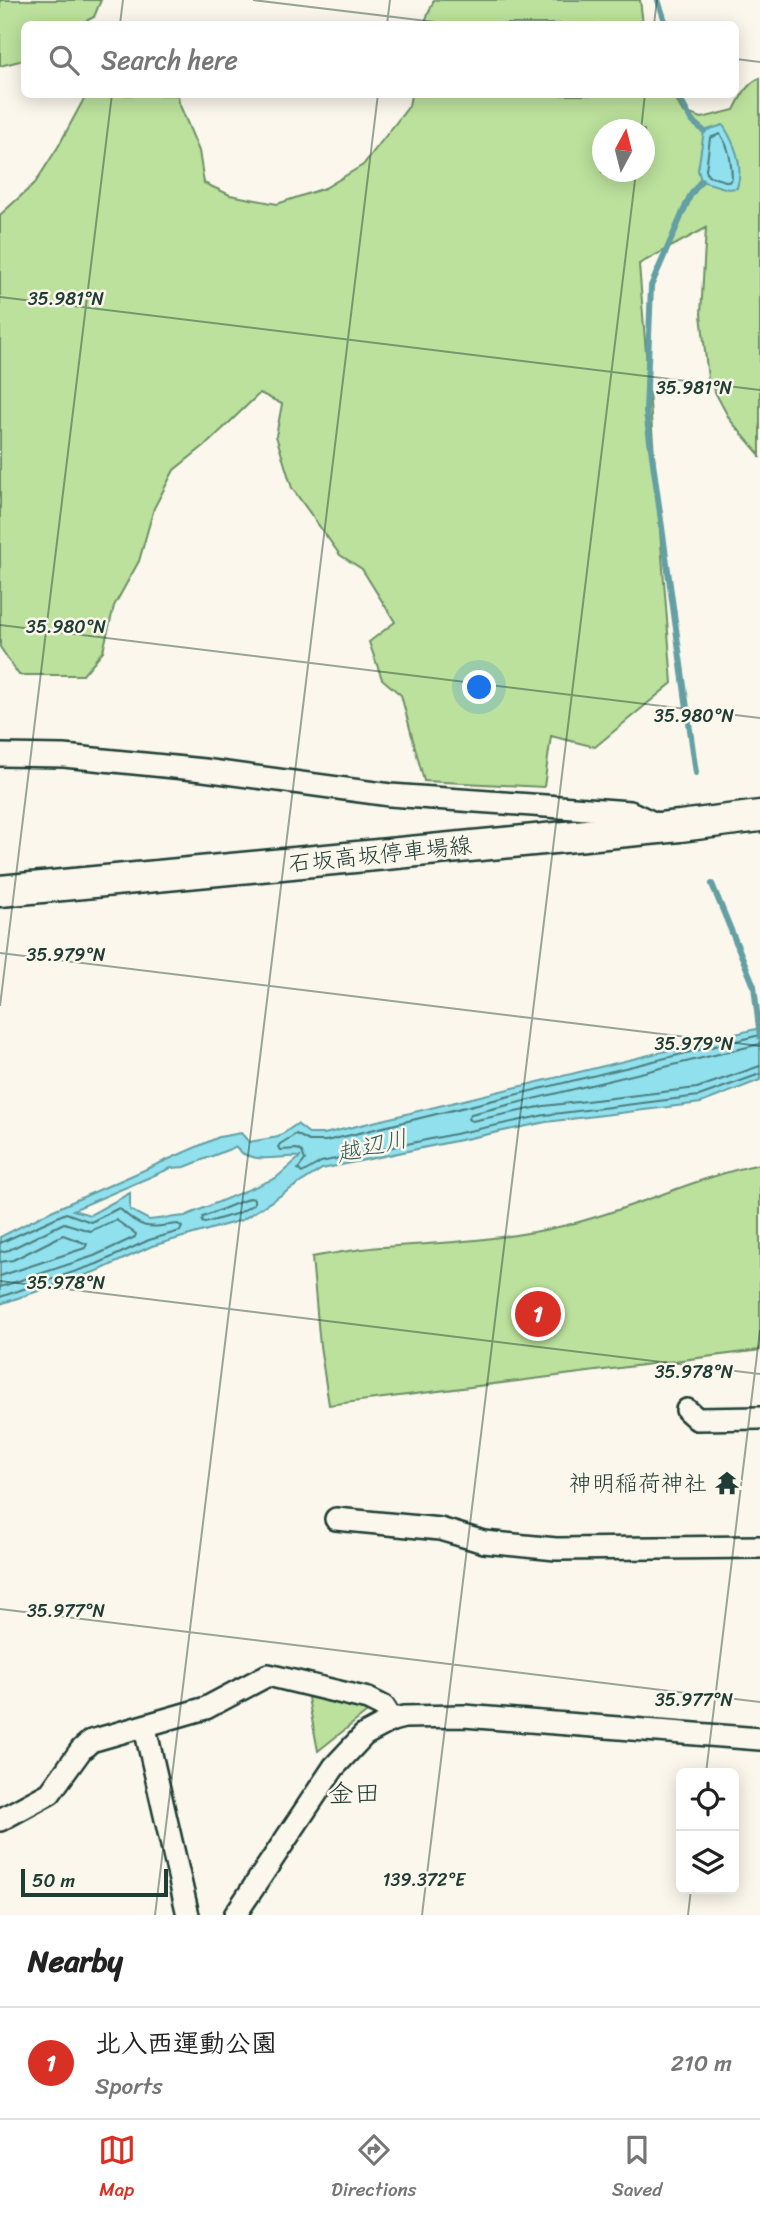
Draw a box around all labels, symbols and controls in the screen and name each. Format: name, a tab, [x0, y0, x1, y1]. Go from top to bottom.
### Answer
search box	[21, 21, 739, 98]
text: Search here	[101, 37, 238, 83]
icon: search	[45, 41, 83, 79]
north arrow	[592, 119, 655, 182]
text: 35.981°N	[28, 283, 105, 315]
text: 35.981°N	[656, 372, 733, 404]
text: 35.980°N	[26, 611, 106, 643]
your location	[462, 670, 496, 704]
text: 35.980°N	[654, 700, 734, 732]
street label: 石坂高坂停車場線	[286, 824, 474, 885]
text: 35.979°N	[27, 939, 106, 971]
text: 35.979°N	[655, 1028, 734, 1060]
water label: 越辺川	[331, 1117, 412, 1175]
text: 35.978°N	[27, 1267, 106, 1299]
pin: 1	[515, 1288, 561, 1340]
text: 35.978°N	[655, 1356, 734, 1388]
place label: 神明稲荷神社	[569, 1463, 707, 1504]
temple icon: 神明稲荷神社	[713, 1469, 741, 1497]
text: 35.977°N	[27, 1595, 106, 1627]
text: 35.977°N	[655, 1684, 734, 1716]
map controls	[676, 1768, 739, 1894]
button: locate	[676, 1768, 739, 1831]
district label: 金田	[328, 1770, 380, 1816]
button: layers	[676, 1831, 739, 1894]
text: 50 m	[32, 1864, 75, 1897]
text: 139.372°E	[383, 1864, 466, 1896]
scale bar	[21, 1866, 168, 1898]
text: Nearby	[28, 1934, 123, 1988]
text: 北入西運動公園	[95, 2020, 277, 2066]
text: 1	[46, 2043, 56, 2084]
text: 210 m	[671, 2043, 732, 2084]
text: Sports	[95, 2066, 163, 2107]
tab: Map	[98, 2131, 136, 2206]
tab: Directions	[331, 2131, 417, 2206]
tab: Saved	[612, 2131, 662, 2206]

